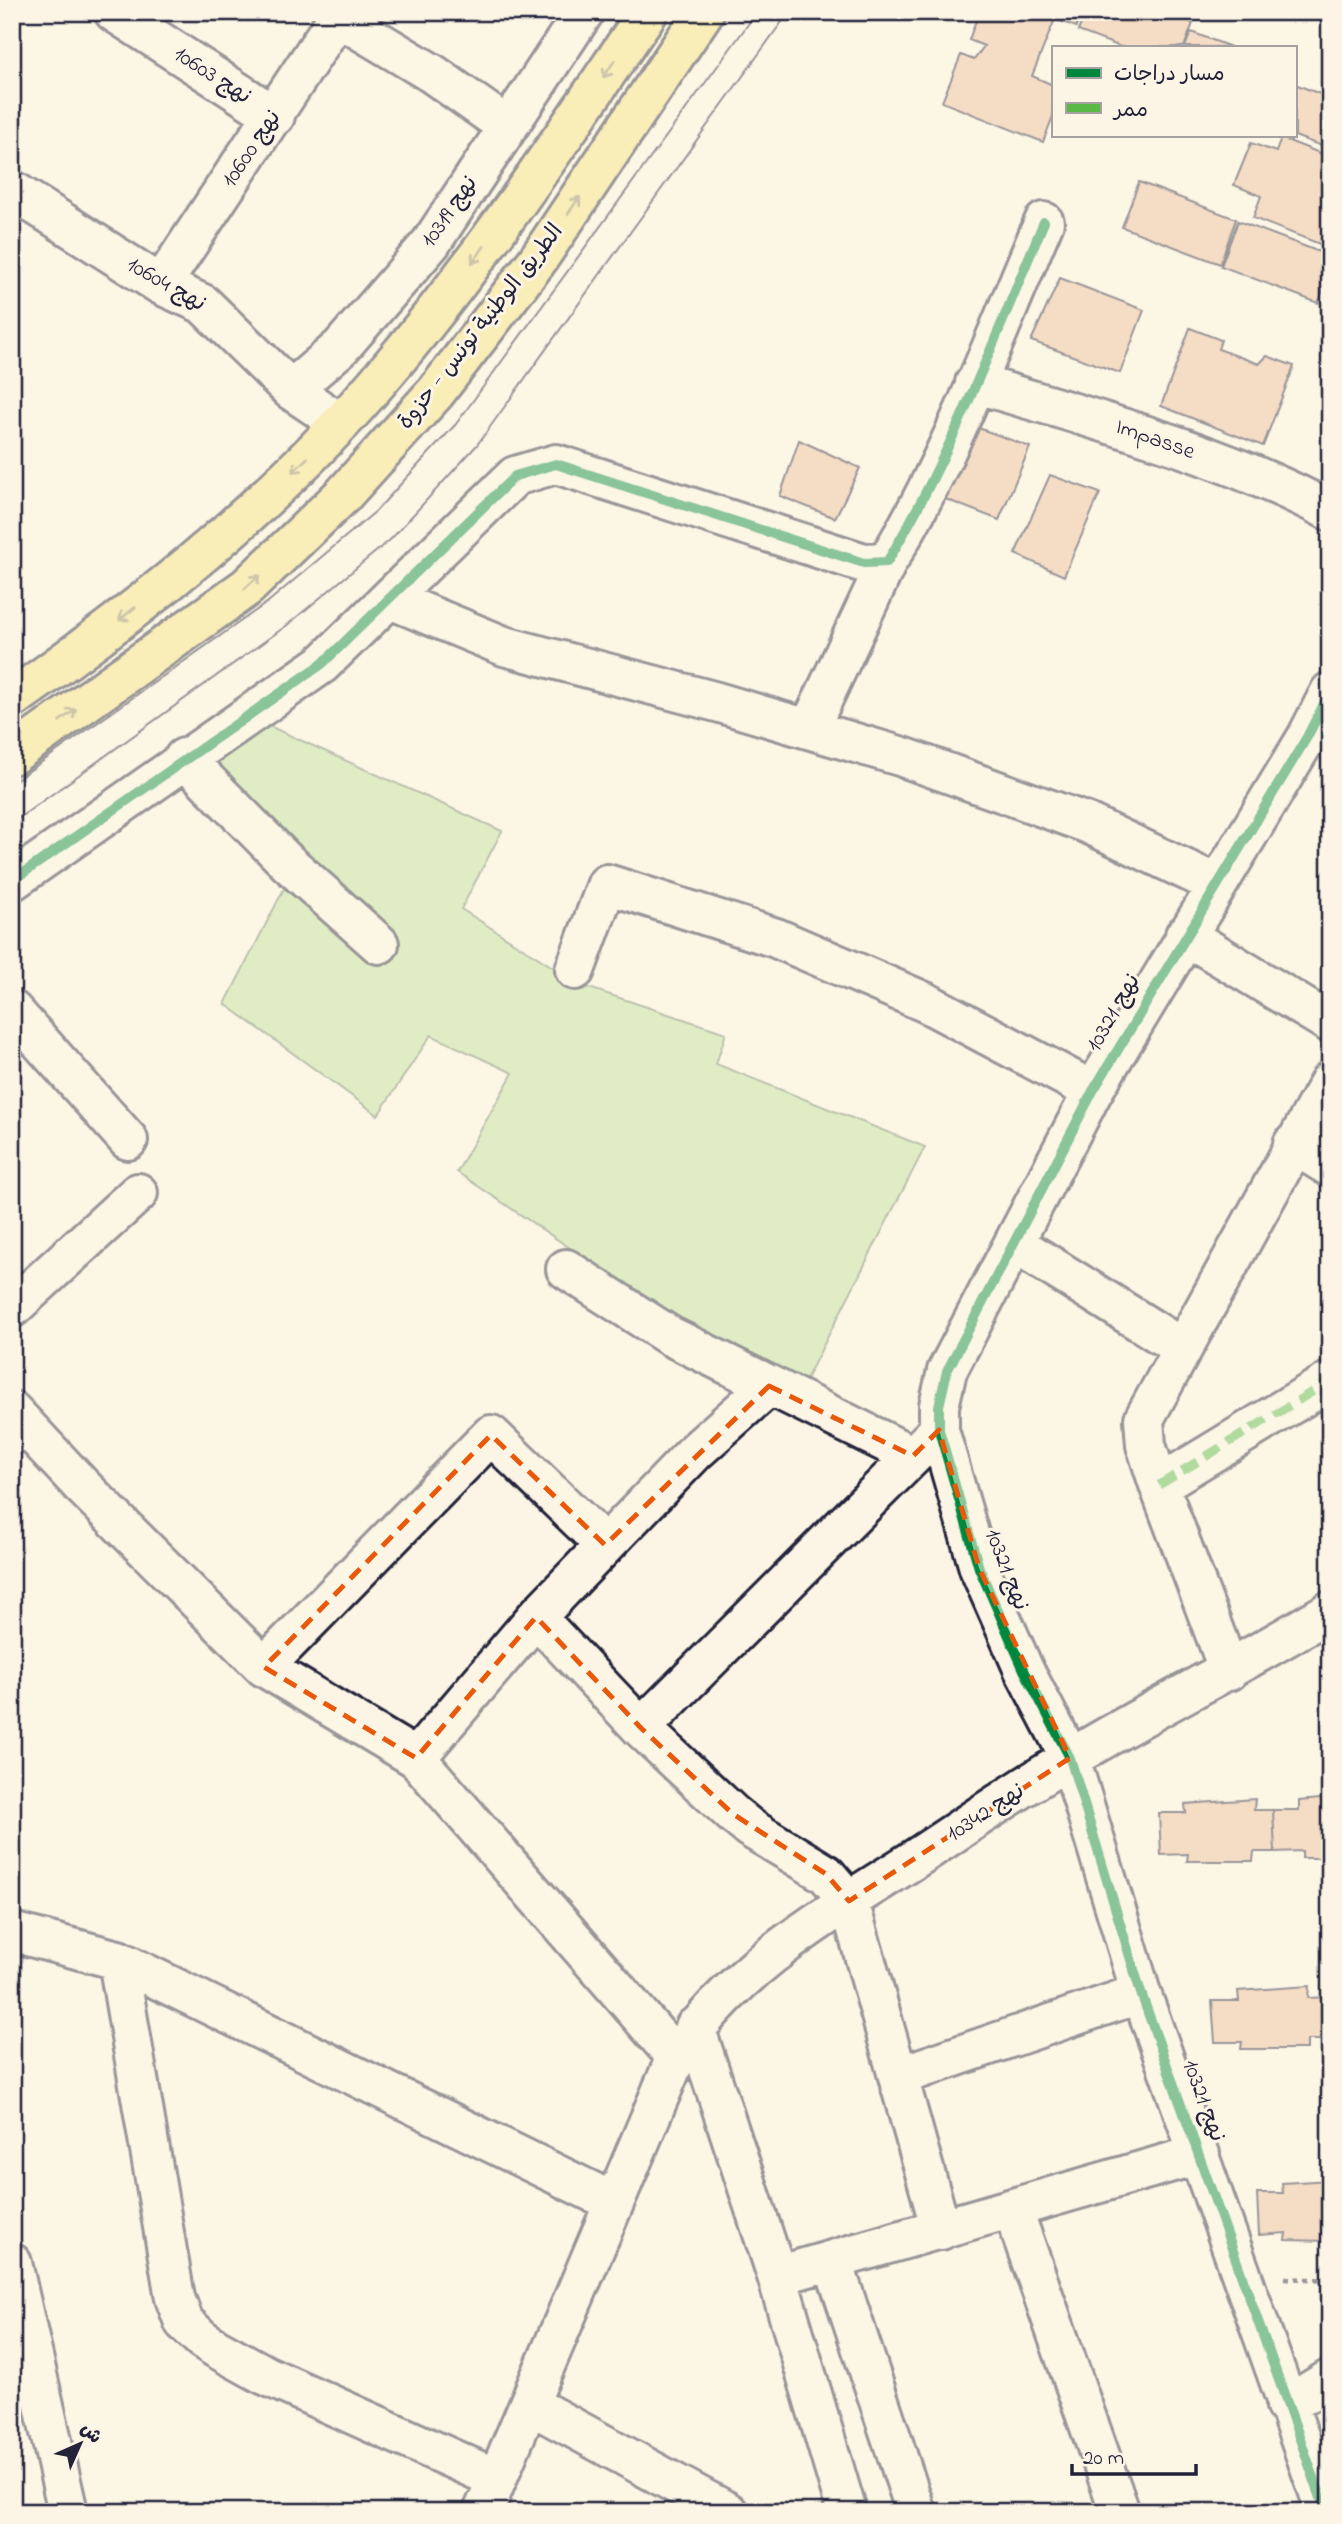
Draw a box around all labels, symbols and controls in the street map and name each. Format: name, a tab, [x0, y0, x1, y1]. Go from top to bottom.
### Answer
street label: نهج 10603	[167, 39, 257, 113]
legend	[1052, 46, 1296, 136]
one-way arrow	[602, 59, 616, 78]
text: مسار دراجات	[1114, 60, 1225, 90]
text: ممر	[1112, 96, 1148, 126]
street label: نهج 10600	[214, 104, 290, 194]
street label: نهج 10319	[413, 169, 487, 255]
one-way arrow	[567, 196, 581, 215]
street label: الطريق الوطنية تونس - حزوة	[390, 217, 572, 437]
one-way arrow	[471, 245, 486, 264]
street label: نهج 10604	[120, 249, 212, 321]
street label: Impasse	[1111, 411, 1200, 469]
one-way arrow	[291, 457, 308, 474]
one-way arrow	[243, 573, 260, 590]
one-way arrow	[119, 606, 137, 621]
one-way arrow	[58, 708, 77, 722]
street label: نهج 10321	[1078, 968, 1150, 1058]
street label: نهج 10321	[975, 1524, 1037, 1616]
street label: نهج 10342	[940, 1775, 1032, 1851]
street label: نهج 10321	[1173, 2055, 1233, 2147]
north arrow	[46, 2408, 116, 2478]
text: ش	[73, 2417, 107, 2451]
scale bar	[1072, 2433, 1197, 2477]
text: 20 m	[1083, 2444, 1124, 2474]

